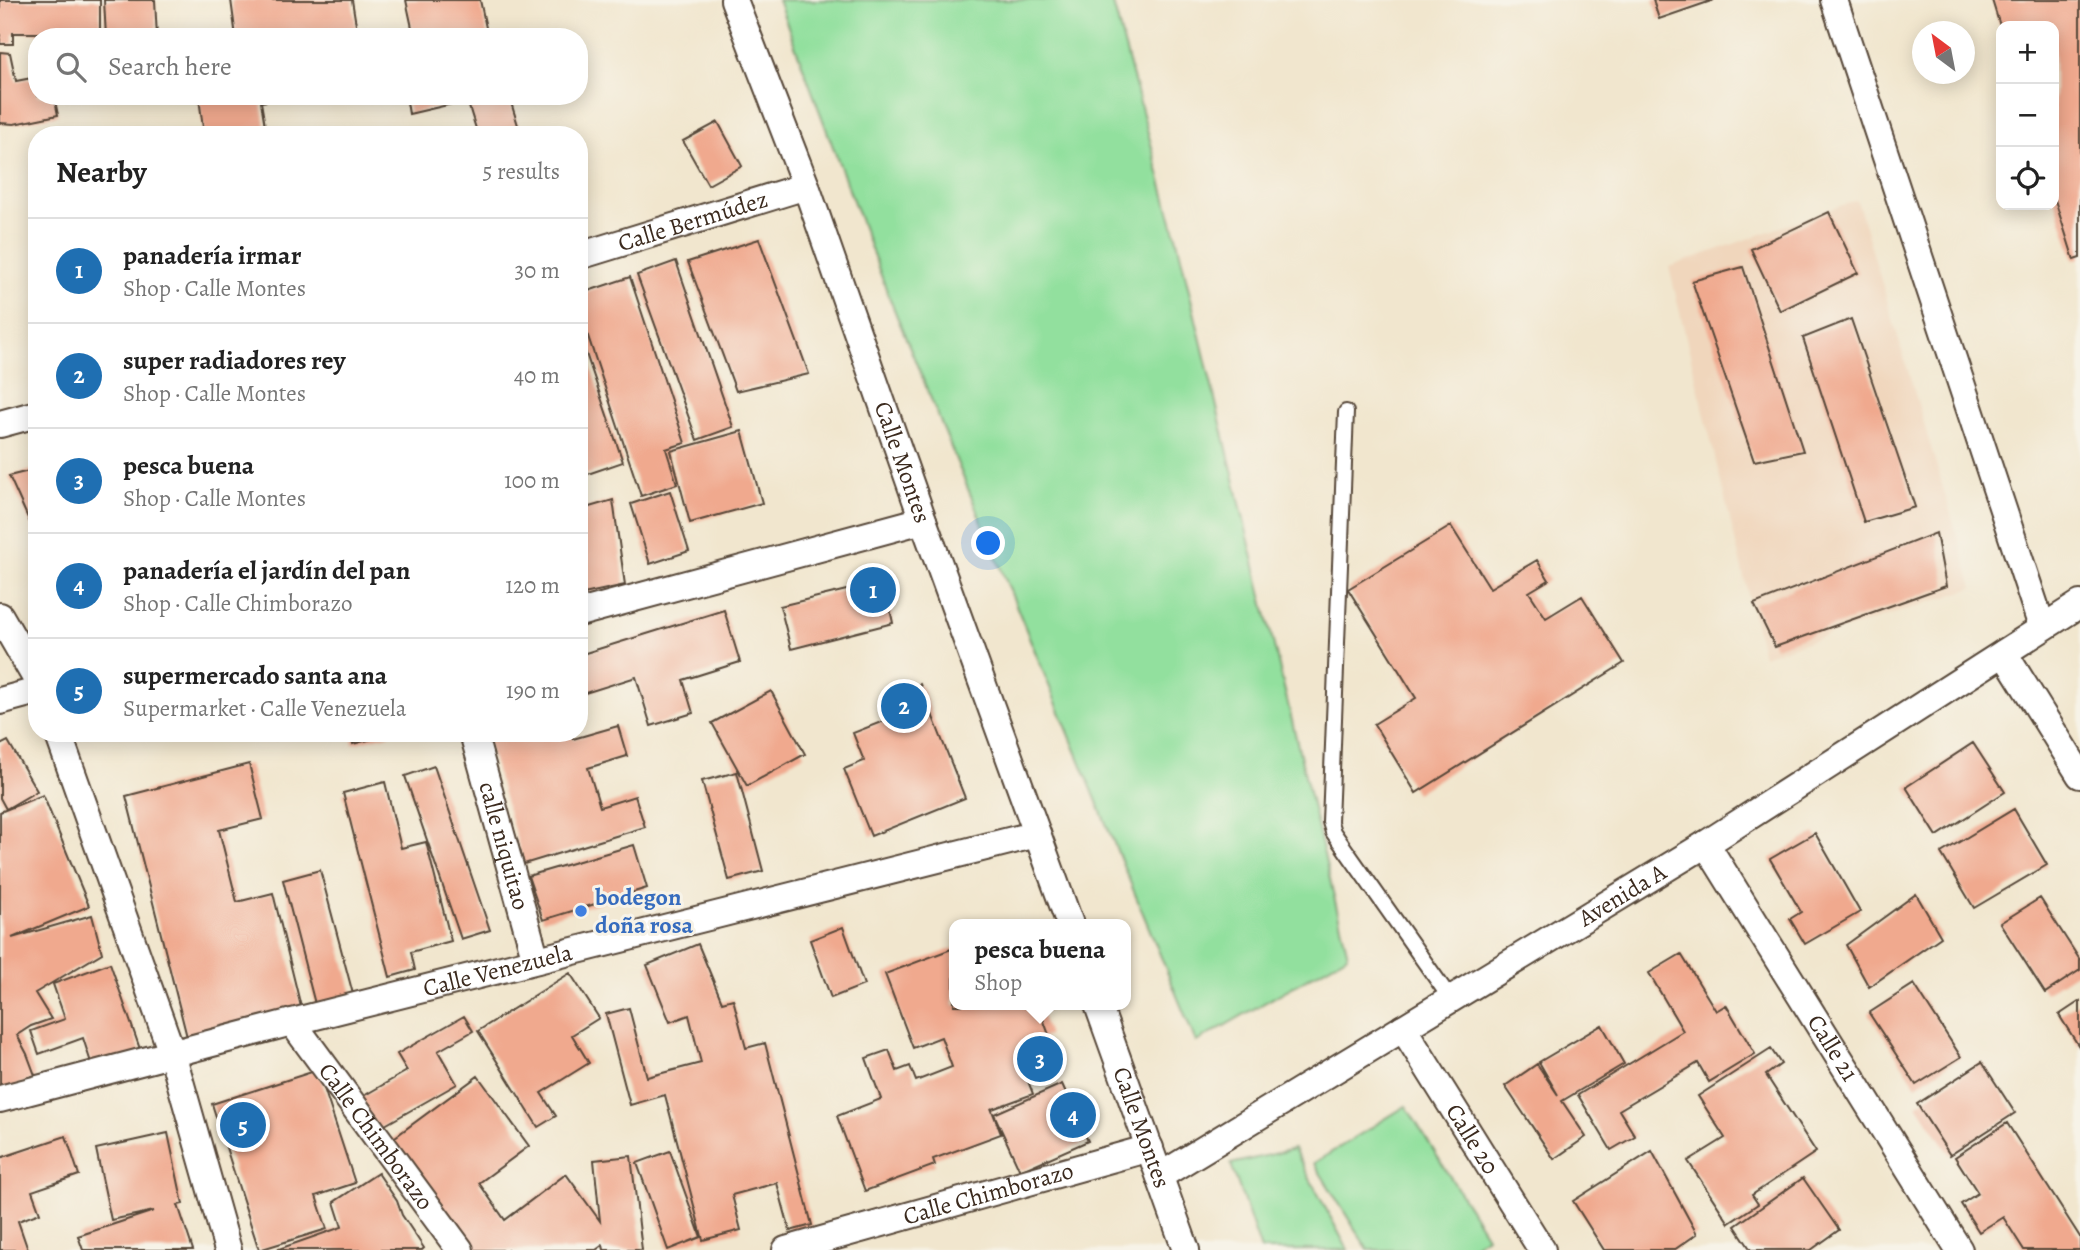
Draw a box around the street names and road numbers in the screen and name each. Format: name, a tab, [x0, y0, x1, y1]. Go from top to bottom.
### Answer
street label: Calle Bermúdez	[614, 183, 772, 259]
street label: Calle Montes	[867, 397, 939, 527]
street label: calle niquitao	[471, 778, 537, 913]
street label: Avenida A	[1571, 855, 1673, 934]
street label: Calle Venezuela	[420, 936, 576, 1004]
street label: Calle 21	[1800, 1008, 1866, 1087]
street label: Calle Chimborazo	[311, 1056, 441, 1216]
street label: Calle Montes	[1105, 1062, 1178, 1192]
street label: Calle 20	[1438, 1098, 1507, 1180]
street label: Calle Chimborazo	[899, 1154, 1077, 1232]

